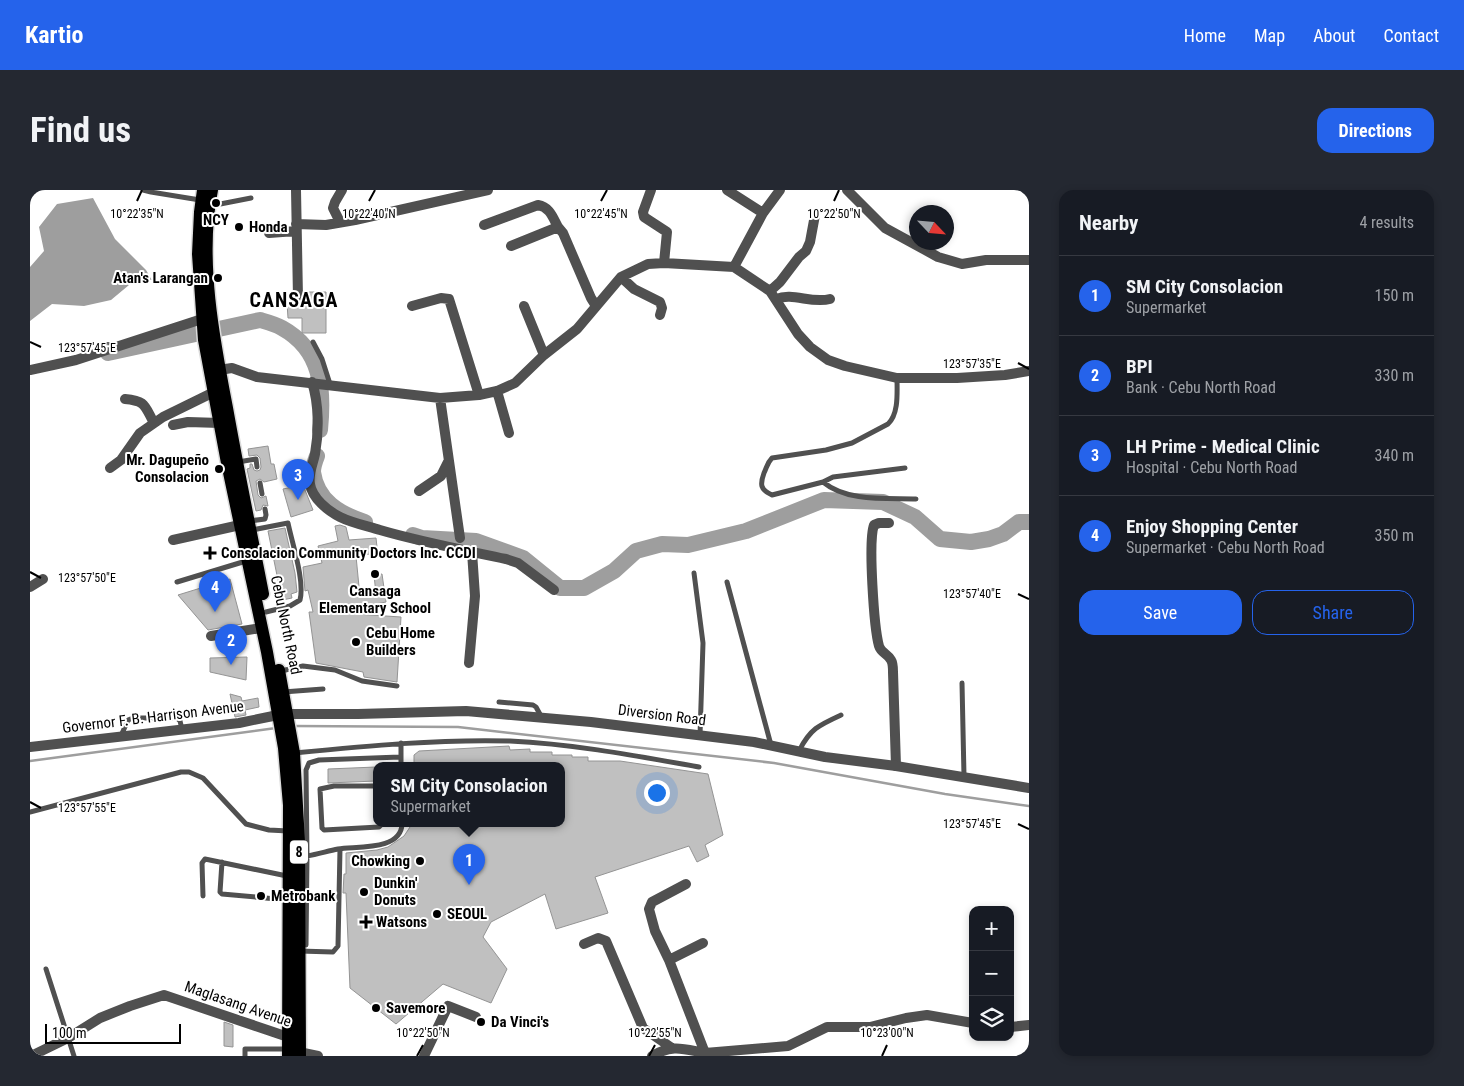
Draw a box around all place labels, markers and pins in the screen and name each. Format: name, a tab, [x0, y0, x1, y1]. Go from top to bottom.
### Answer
marker: NCY	[210, 197, 222, 209]
place label: NCY	[203, 211, 230, 229]
place label: Honda	[249, 218, 288, 236]
marker: Honda	[233, 221, 245, 233]
place label: Atan's Larangan	[113, 269, 208, 287]
marker: Atan's Larangan	[212, 272, 224, 284]
place label: Mr. Dagupeño Consolacion	[126, 451, 209, 486]
pin: 3	[282, 459, 314, 500]
marker: Mr. Dagupeño Consolacion	[213, 463, 225, 475]
place label: Consolacion Community Doctors Inc. CCDI	[221, 544, 476, 562]
marker: Consolacion Community Doctors Inc. CCDI	[203, 546, 217, 560]
marker: Cansaga Elementary School	[369, 568, 381, 580]
pin: 4	[199, 571, 231, 612]
place label: Cansaga Elementary School	[319, 582, 431, 617]
pin: 2	[215, 624, 247, 665]
place label: Cebu Home Builders	[366, 624, 435, 659]
marker: Cebu Home Builders	[350, 636, 362, 648]
pin: 1	[453, 844, 485, 885]
place label: Chowking	[351, 852, 410, 870]
marker: Chowking	[414, 855, 426, 867]
place label: Dunkin' Donuts	[374, 874, 418, 909]
marker: Dunkin' Donuts	[358, 886, 370, 898]
place label: Metrobank	[271, 887, 336, 905]
marker: Metrobank	[255, 890, 267, 902]
place label: SEOUL	[447, 905, 487, 923]
marker: SEOUL	[431, 908, 443, 920]
place label: Watsons	[376, 913, 427, 931]
marker: Watsons	[360, 916, 372, 928]
place label: Savemore	[386, 999, 445, 1017]
marker: Savemore	[370, 1002, 382, 1014]
place label: Da Vinci's	[491, 1013, 549, 1031]
marker: Da Vinci's	[475, 1016, 487, 1028]

